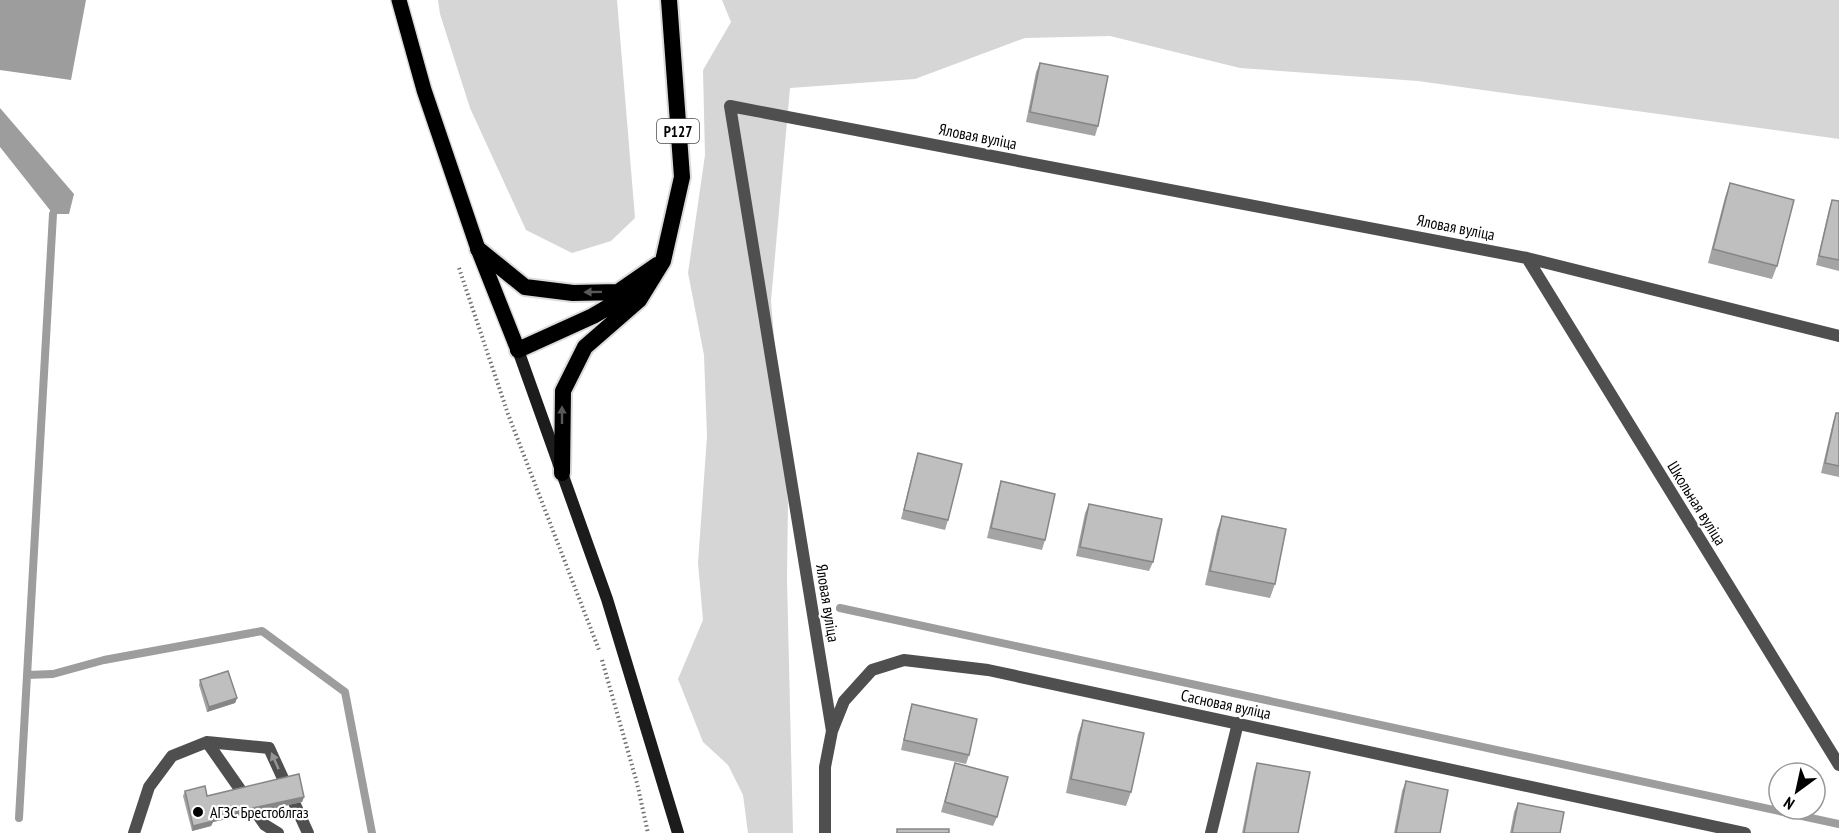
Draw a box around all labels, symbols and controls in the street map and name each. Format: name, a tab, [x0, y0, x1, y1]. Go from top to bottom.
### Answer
road number: Р127	[657, 119, 699, 143]
street label: Яловая вуліца	[937, 119, 1019, 153]
street label: Яловая вуліца	[1415, 210, 1497, 244]
one-way arrow	[584, 287, 603, 297]
one-way arrow	[558, 405, 567, 424]
street label: Школьная вуліца	[1663, 457, 1731, 549]
street label: Яловая вуліца	[812, 562, 844, 644]
street label: Сасновая вуліца	[1179, 685, 1273, 723]
one-way arrow	[270, 751, 280, 769]
north arrow	[1767, 761, 1827, 821]
text: N	[1780, 793, 1798, 814]
place label: АГЗС Брестоблгаз	[210, 802, 309, 822]
marker: АГЗС Брестоблгаз	[191, 805, 205, 819]

